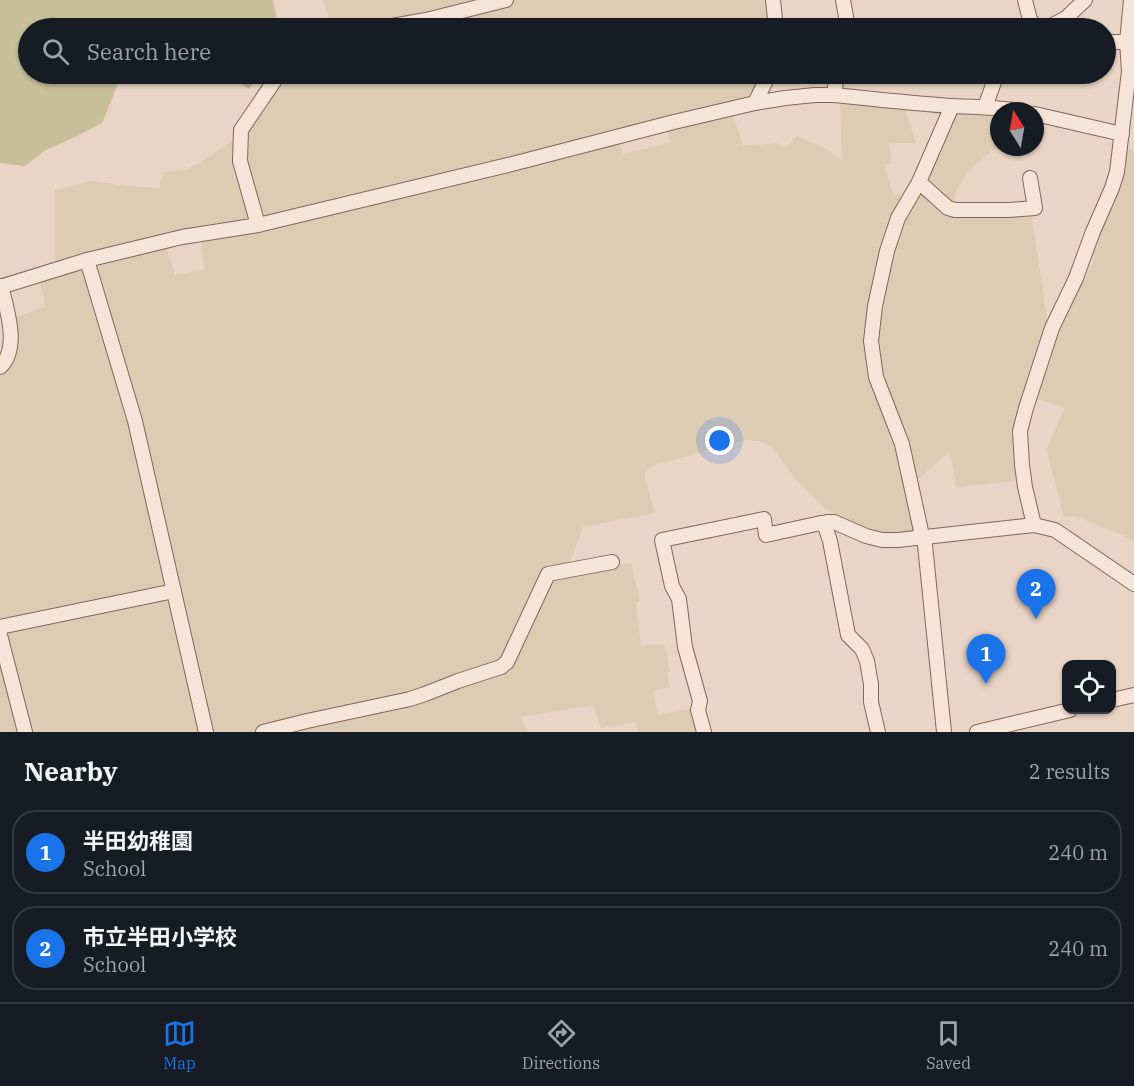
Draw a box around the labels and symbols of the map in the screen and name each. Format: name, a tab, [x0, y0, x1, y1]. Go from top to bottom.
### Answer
north arrow	[990, 102, 1044, 156]
your location	[705, 426, 734, 455]
pin: 2	[1016, 570, 1056, 619]
pin: 1	[966, 634, 1006, 684]

